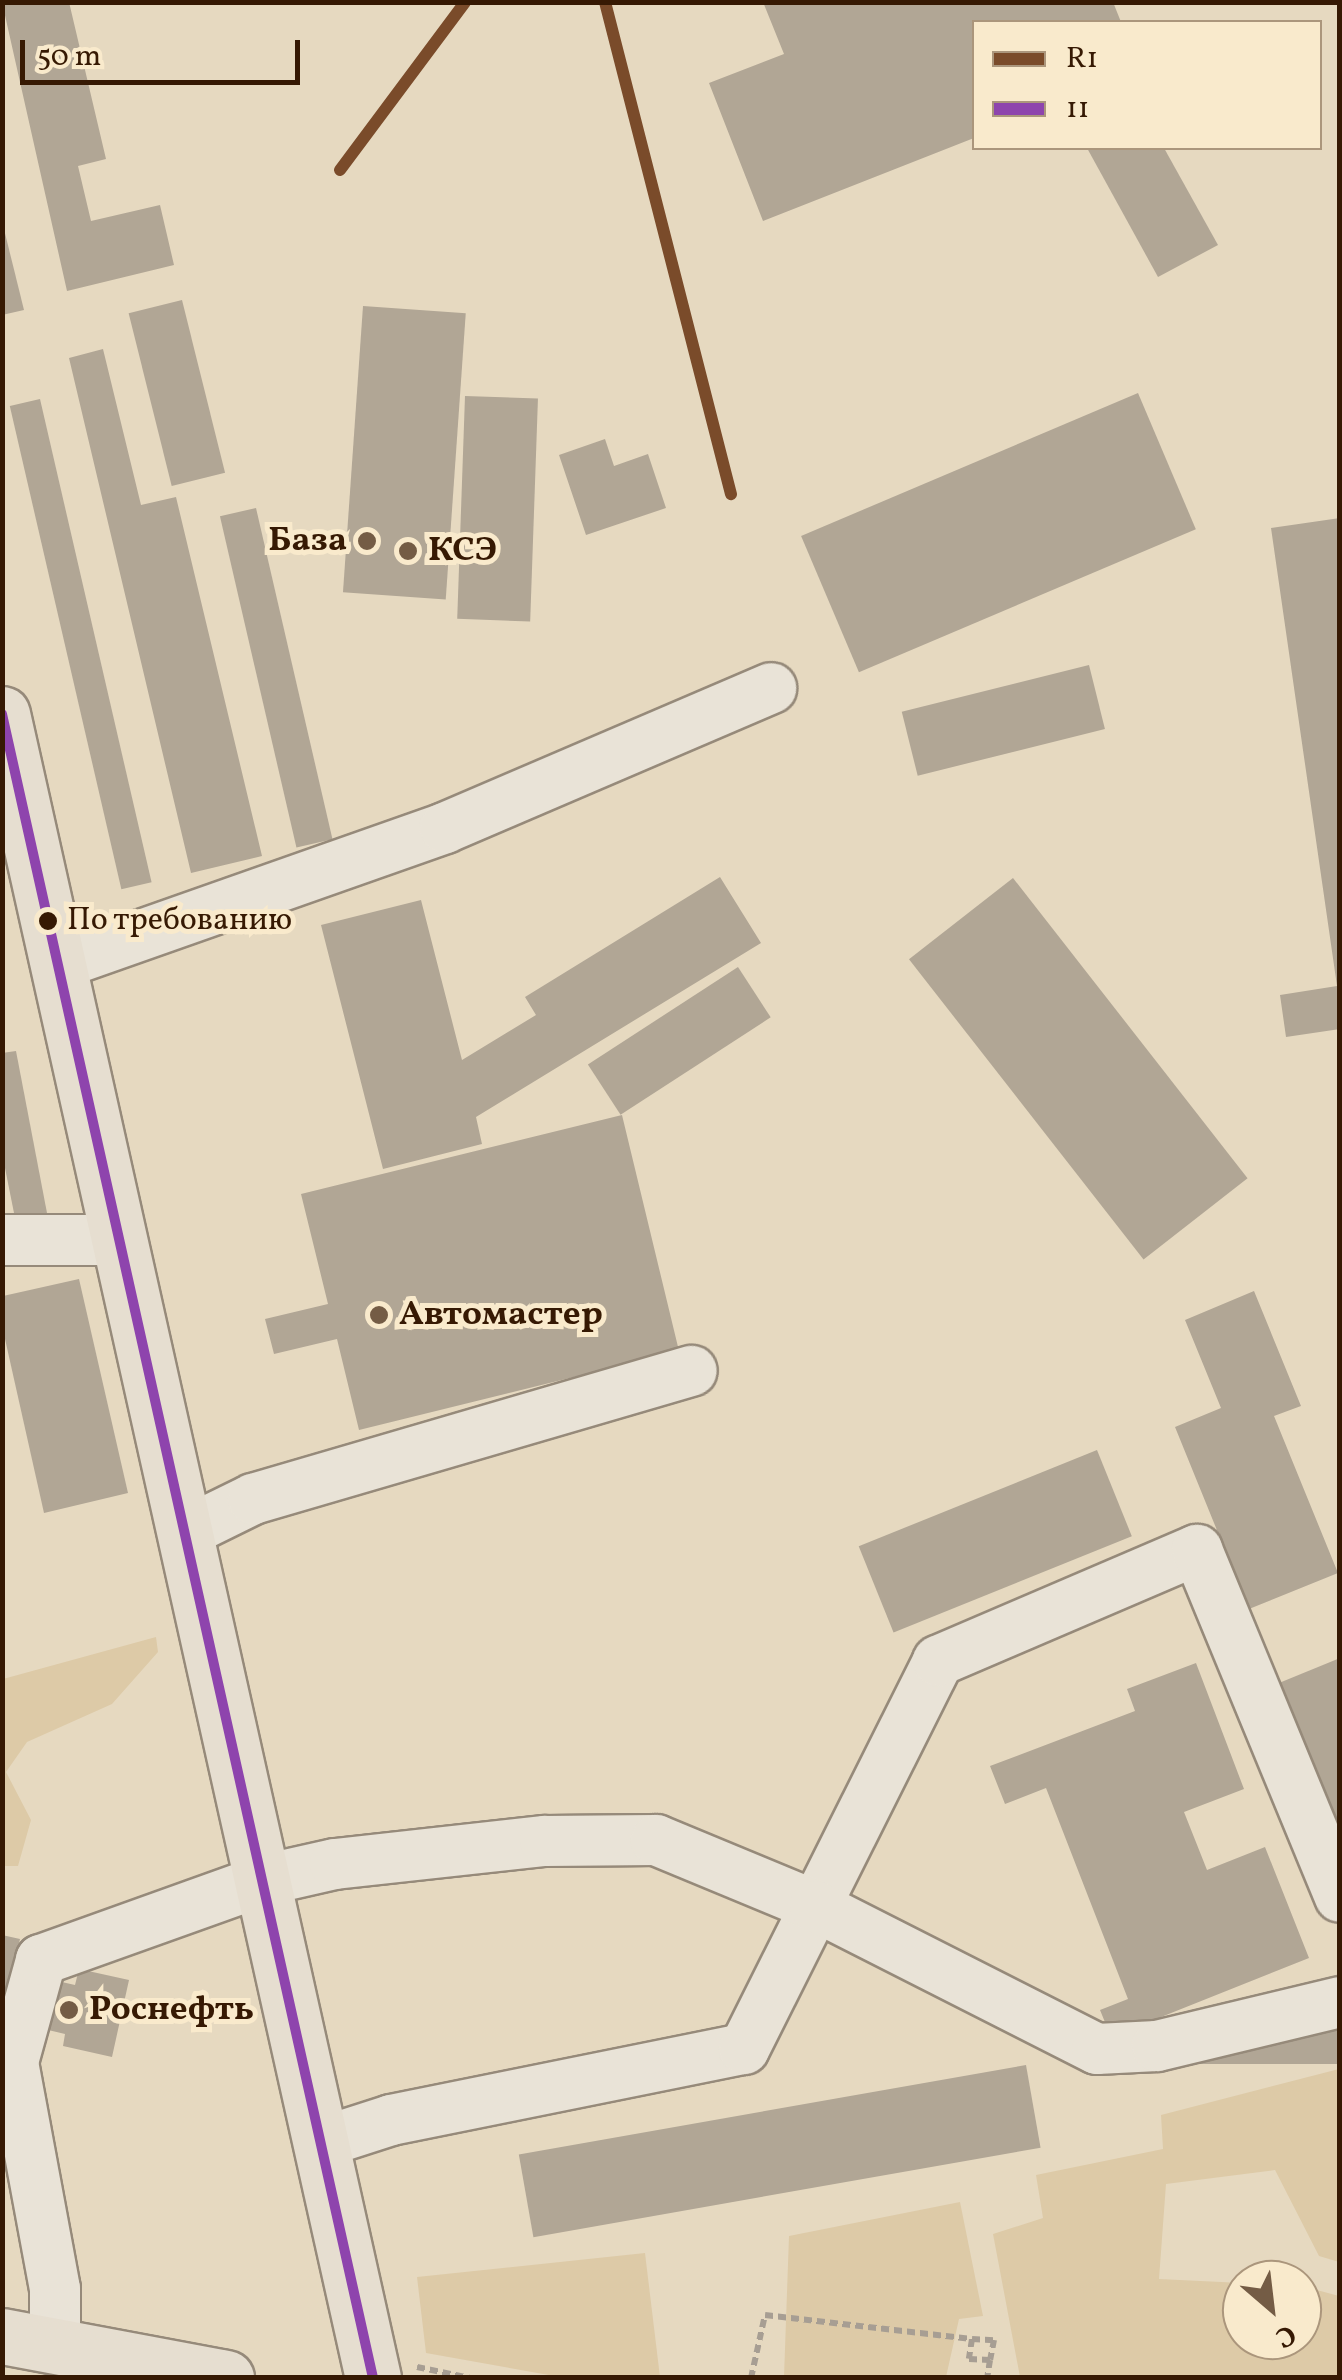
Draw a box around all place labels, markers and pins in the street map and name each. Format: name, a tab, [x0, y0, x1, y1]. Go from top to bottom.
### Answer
place label: База	[268, 520, 347, 562]
marker: База	[356, 530, 378, 552]
place label: КСЭ	[428, 530, 497, 572]
marker: КСЭ	[397, 540, 419, 562]
place label: По требованию	[67, 902, 293, 940]
marker: По требованию	[38, 911, 58, 931]
place label: Автомастер	[399, 1294, 603, 1336]
marker: Автомастер	[368, 1304, 390, 1326]
place label: Роснефть	[89, 1989, 254, 2031]
marker: Роснефть	[58, 1999, 80, 2021]

